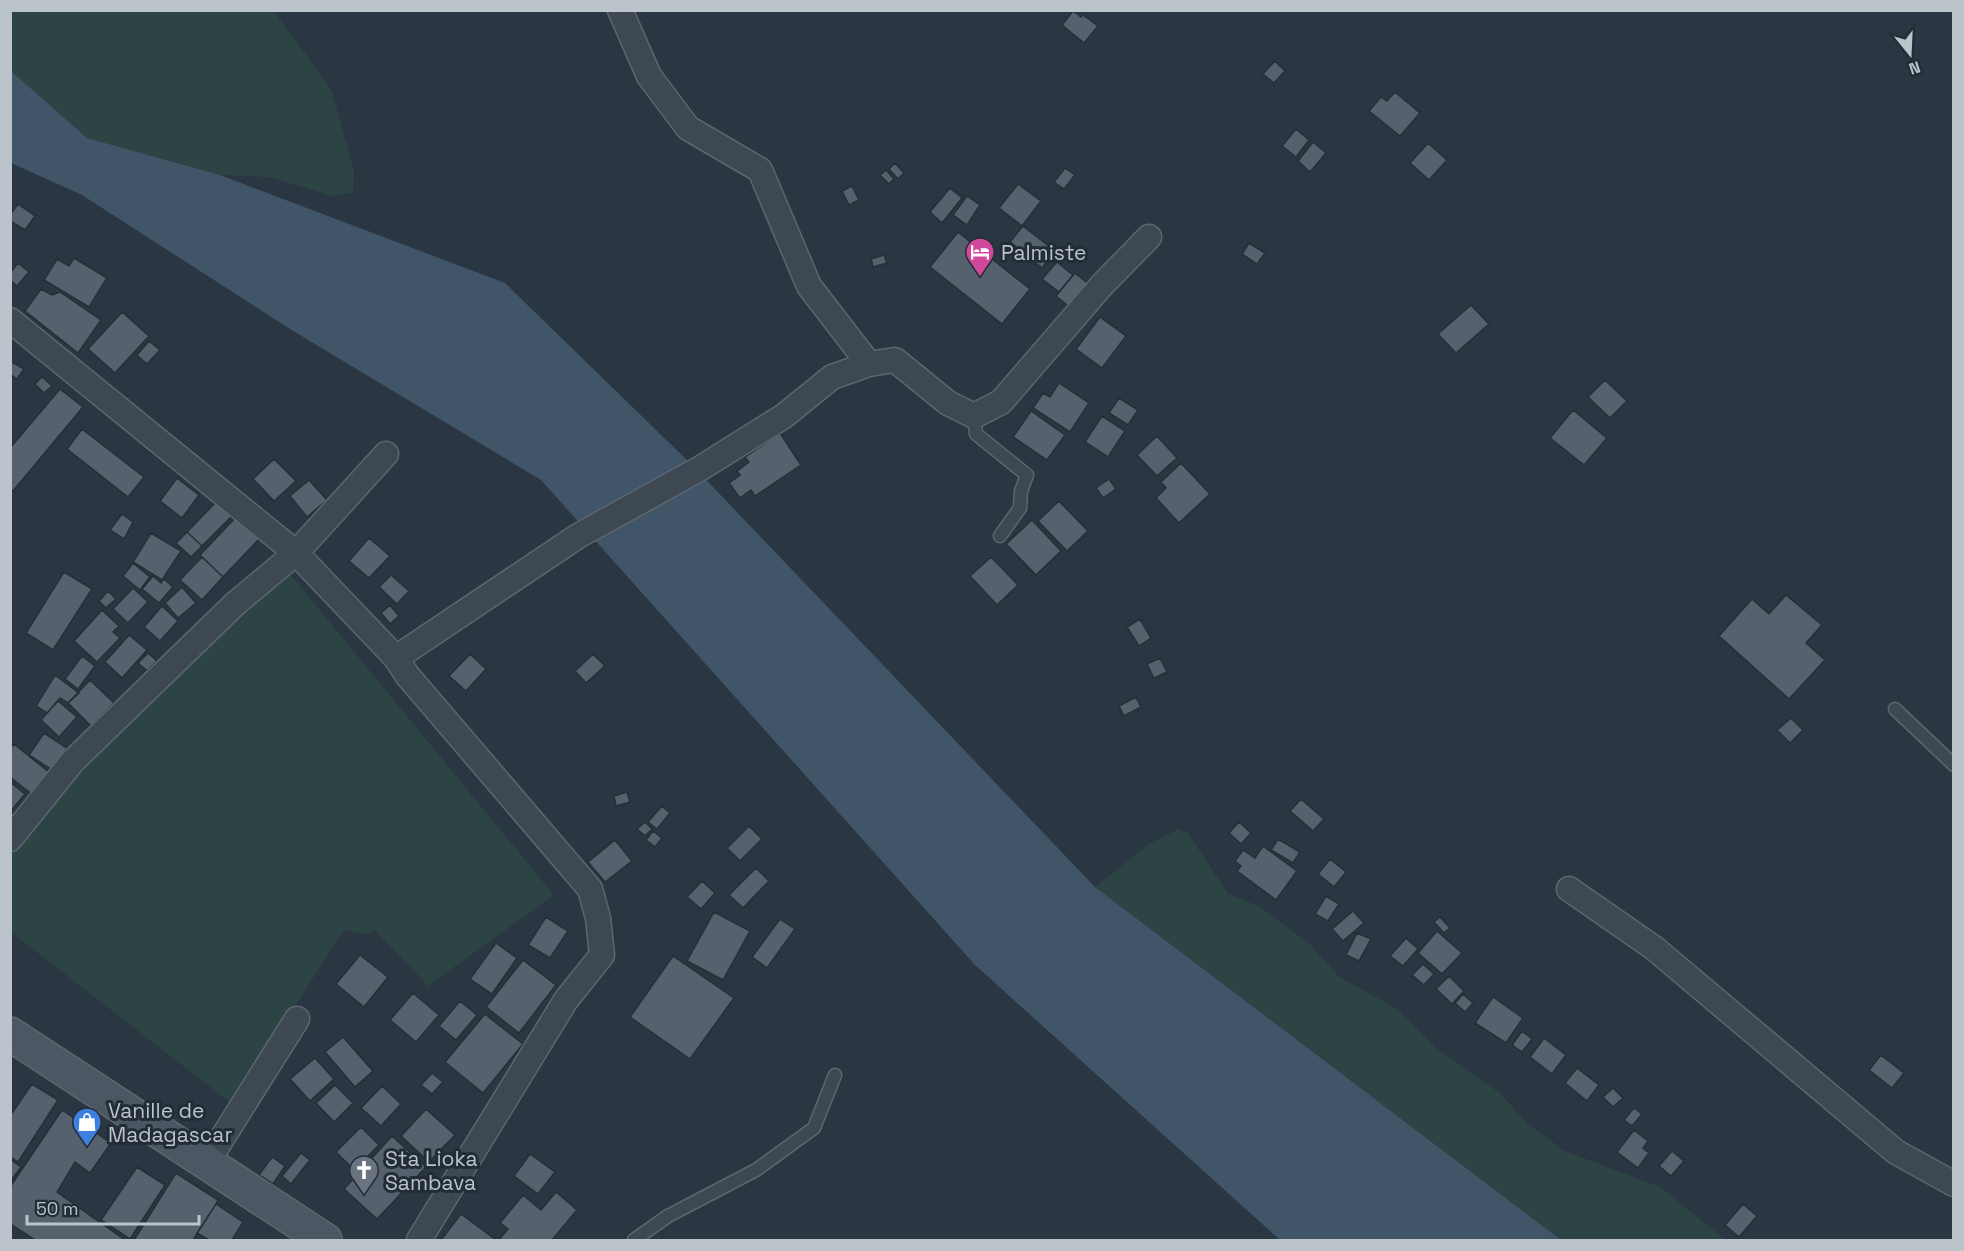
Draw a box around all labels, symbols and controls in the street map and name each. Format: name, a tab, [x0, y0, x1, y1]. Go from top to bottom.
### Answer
north arrow	[1880, 24, 1940, 84]
text: N	[1906, 56, 1923, 79]
hotel icon: Palmiste	[964, 236, 996, 278]
place label: Palmiste	[1001, 239, 1086, 266]
place label: Vanille de Madagascar	[108, 1097, 232, 1148]
shop icon: Vanille de Madagascar	[71, 1106, 103, 1148]
place label: Sta Lioka Sambava	[385, 1145, 478, 1196]
church icon: Sta Lioka Sambava	[348, 1154, 380, 1196]
scale bar	[27, 1188, 200, 1226]
text: 50 m	[36, 1197, 78, 1220]

